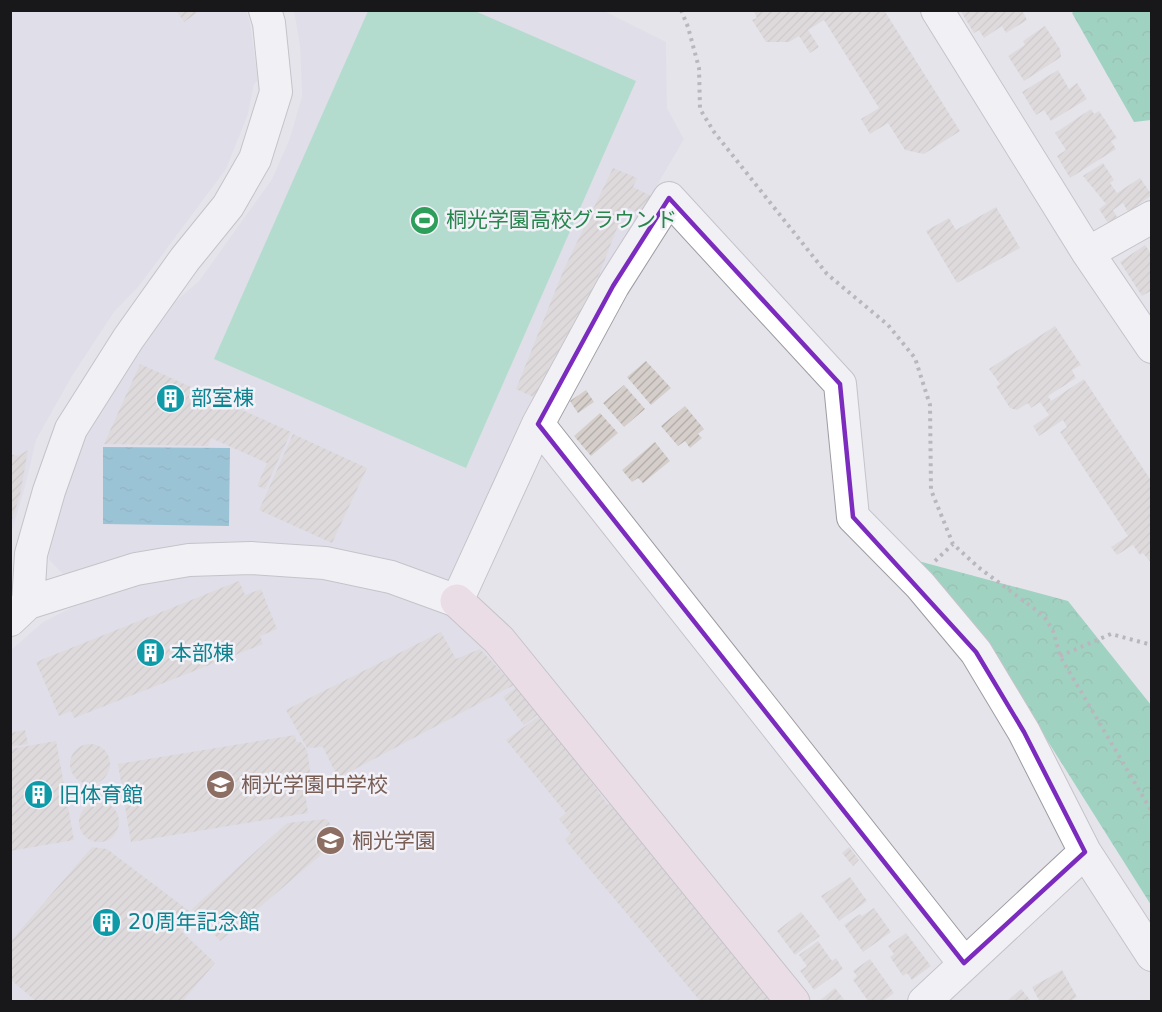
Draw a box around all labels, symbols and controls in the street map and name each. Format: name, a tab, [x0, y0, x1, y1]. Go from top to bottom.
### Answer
sports icon: 桐光学園高校グラウンド	[409, 204, 441, 236]
place label: 桐光学園高校グラウンド	[446, 208, 677, 232]
building icon: 部室棟	[154, 382, 186, 414]
place label: 部室棟	[191, 386, 254, 410]
building icon: 本部棟	[134, 637, 166, 669]
place label: 本部棟	[171, 641, 234, 665]
school or university icon: 桐光学園中学校	[204, 769, 236, 801]
place label: 桐光学園中学校	[241, 773, 388, 797]
building icon: 旧体育館	[22, 779, 54, 811]
place label: 旧体育館	[59, 783, 143, 807]
school or university icon: 桐光学園	[315, 825, 347, 857]
place label: 桐光学園	[352, 829, 436, 853]
building icon: 20周年記念館	[91, 906, 123, 938]
place label: 20周年記念館	[128, 910, 260, 934]

